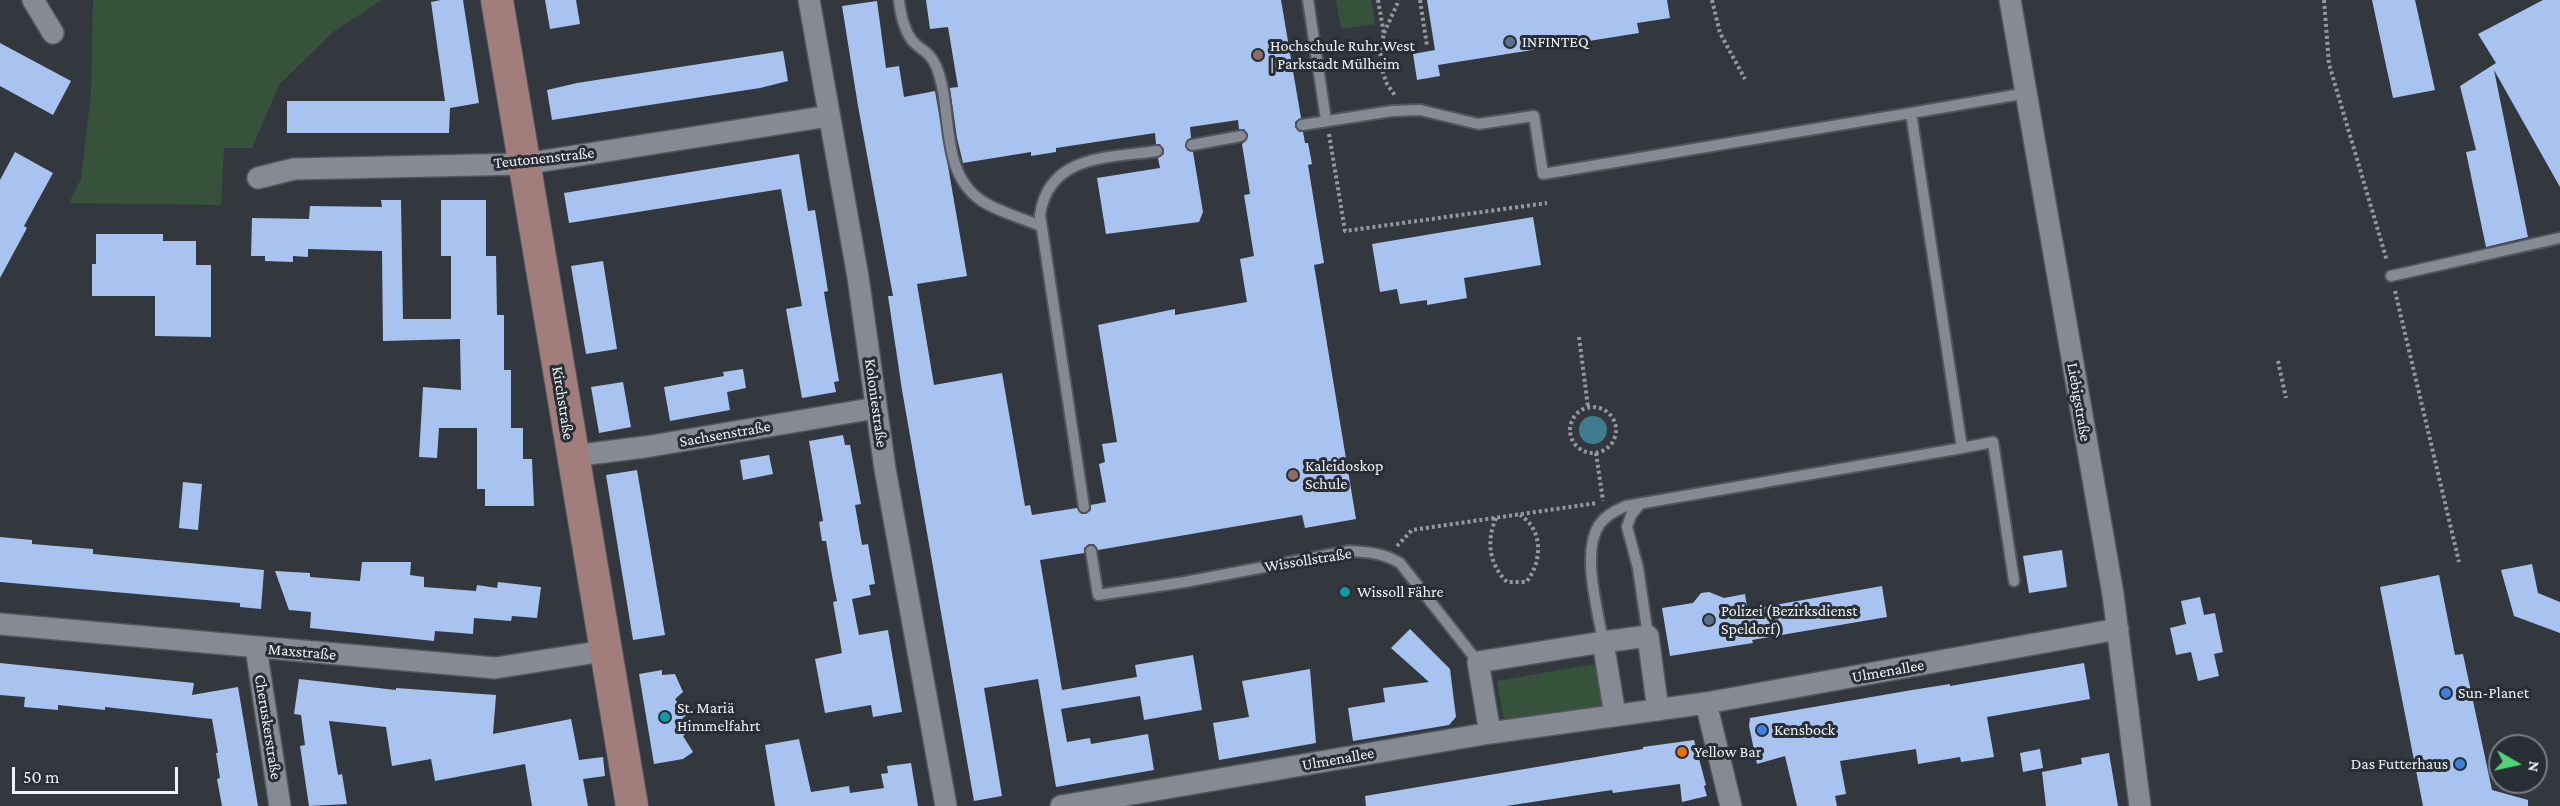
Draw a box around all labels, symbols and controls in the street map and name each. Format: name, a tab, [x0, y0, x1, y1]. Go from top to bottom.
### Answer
place label: INFINTEQ	[1522, 32, 1589, 52]
marker: INFINTEQ	[1503, 35, 1517, 49]
place label: Hochschule Ruhr West | Parkstadt Mülheim	[1270, 36, 1415, 74]
marker: Hochschule Ruhr West | Parkstadt Mülheim	[1251, 48, 1265, 62]
street label: Teutonenstraße	[493, 143, 595, 173]
street label: Koloniestraße	[860, 358, 892, 448]
street label: Liebigstraße	[2063, 361, 2095, 443]
street label: Kirchstraße	[548, 365, 578, 441]
street label: Sachsenstraße	[678, 417, 772, 451]
place label: Kaleidoskop Schule	[1305, 456, 1383, 494]
marker: Kaleidoskop Schule	[1286, 468, 1300, 482]
street label: Wissollstraße	[1263, 544, 1353, 576]
place label: Wissoll Fähre	[1357, 582, 1443, 602]
marker: Wissoll Fähre	[1338, 585, 1352, 599]
place label: Polizei (Bezirksdienst Speldorf)	[1721, 601, 1858, 639]
marker: Polizei (Bezirksdienst Speldorf)	[1702, 613, 1716, 627]
street label: Maxstraße	[267, 639, 337, 665]
street label: Ulmenallee	[1850, 655, 1926, 687]
street label: Cheruskerstraße	[250, 673, 286, 781]
place label: Sun-Planet	[2458, 683, 2529, 703]
marker: Sun-Planet	[2439, 686, 2453, 700]
place label: St. Mariä Himmelfahrt	[677, 698, 760, 736]
marker: St. Mariä Himmelfahrt	[658, 710, 672, 724]
place label: Kensbock	[1774, 720, 1835, 740]
marker: Kensbock	[1755, 723, 1769, 737]
north arrow	[2488, 734, 2548, 794]
place label: Yellow Bar	[1694, 742, 1761, 762]
street label: Ulmenallee	[1300, 743, 1376, 775]
marker: Yellow Bar	[1675, 745, 1689, 759]
place label: Das Futterhaus	[2351, 754, 2448, 774]
scale bar	[15, 755, 182, 793]
marker: Das Futterhaus	[2453, 757, 2467, 771]
text: N	[2525, 760, 2544, 773]
text: 50 m	[23, 767, 60, 787]

